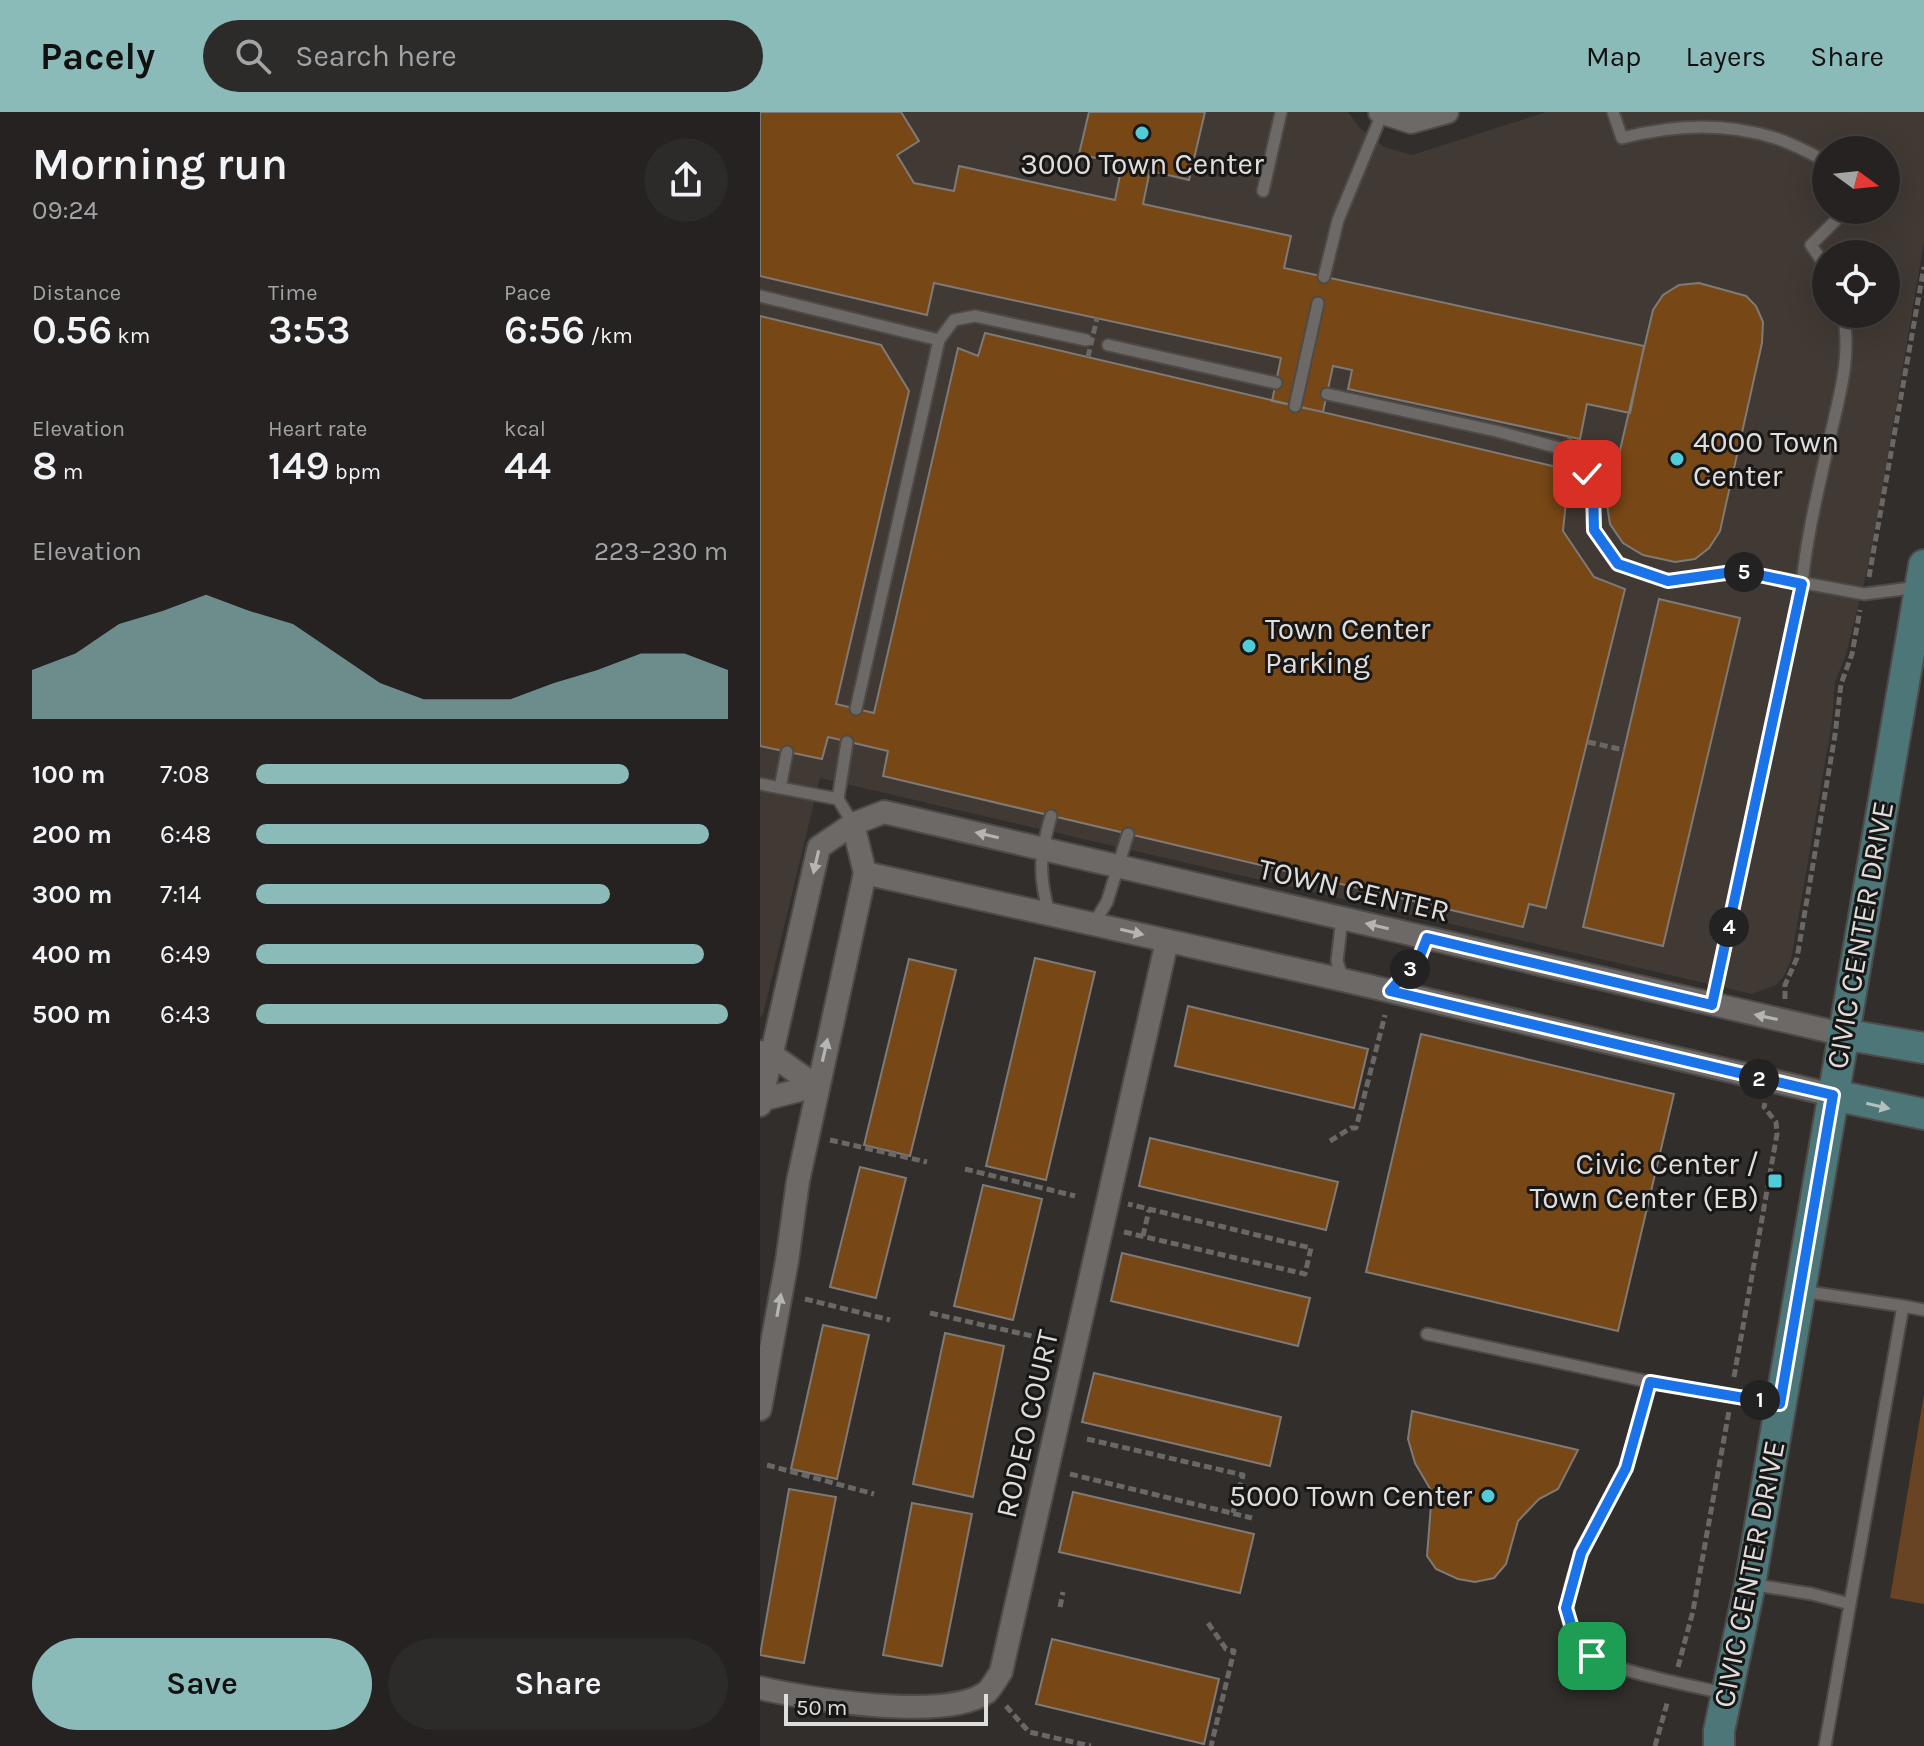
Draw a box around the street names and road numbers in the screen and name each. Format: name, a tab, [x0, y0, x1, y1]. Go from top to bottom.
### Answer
street label: CIVIC CENTER DRIVE	[1819, 798, 1901, 1072]
street label: TOWN CENTER	[1255, 851, 1453, 929]
street label: RODEO COURT	[988, 1327, 1066, 1521]
street label: CIVIC CENTER DRIVE	[1705, 1438, 1793, 1710]

